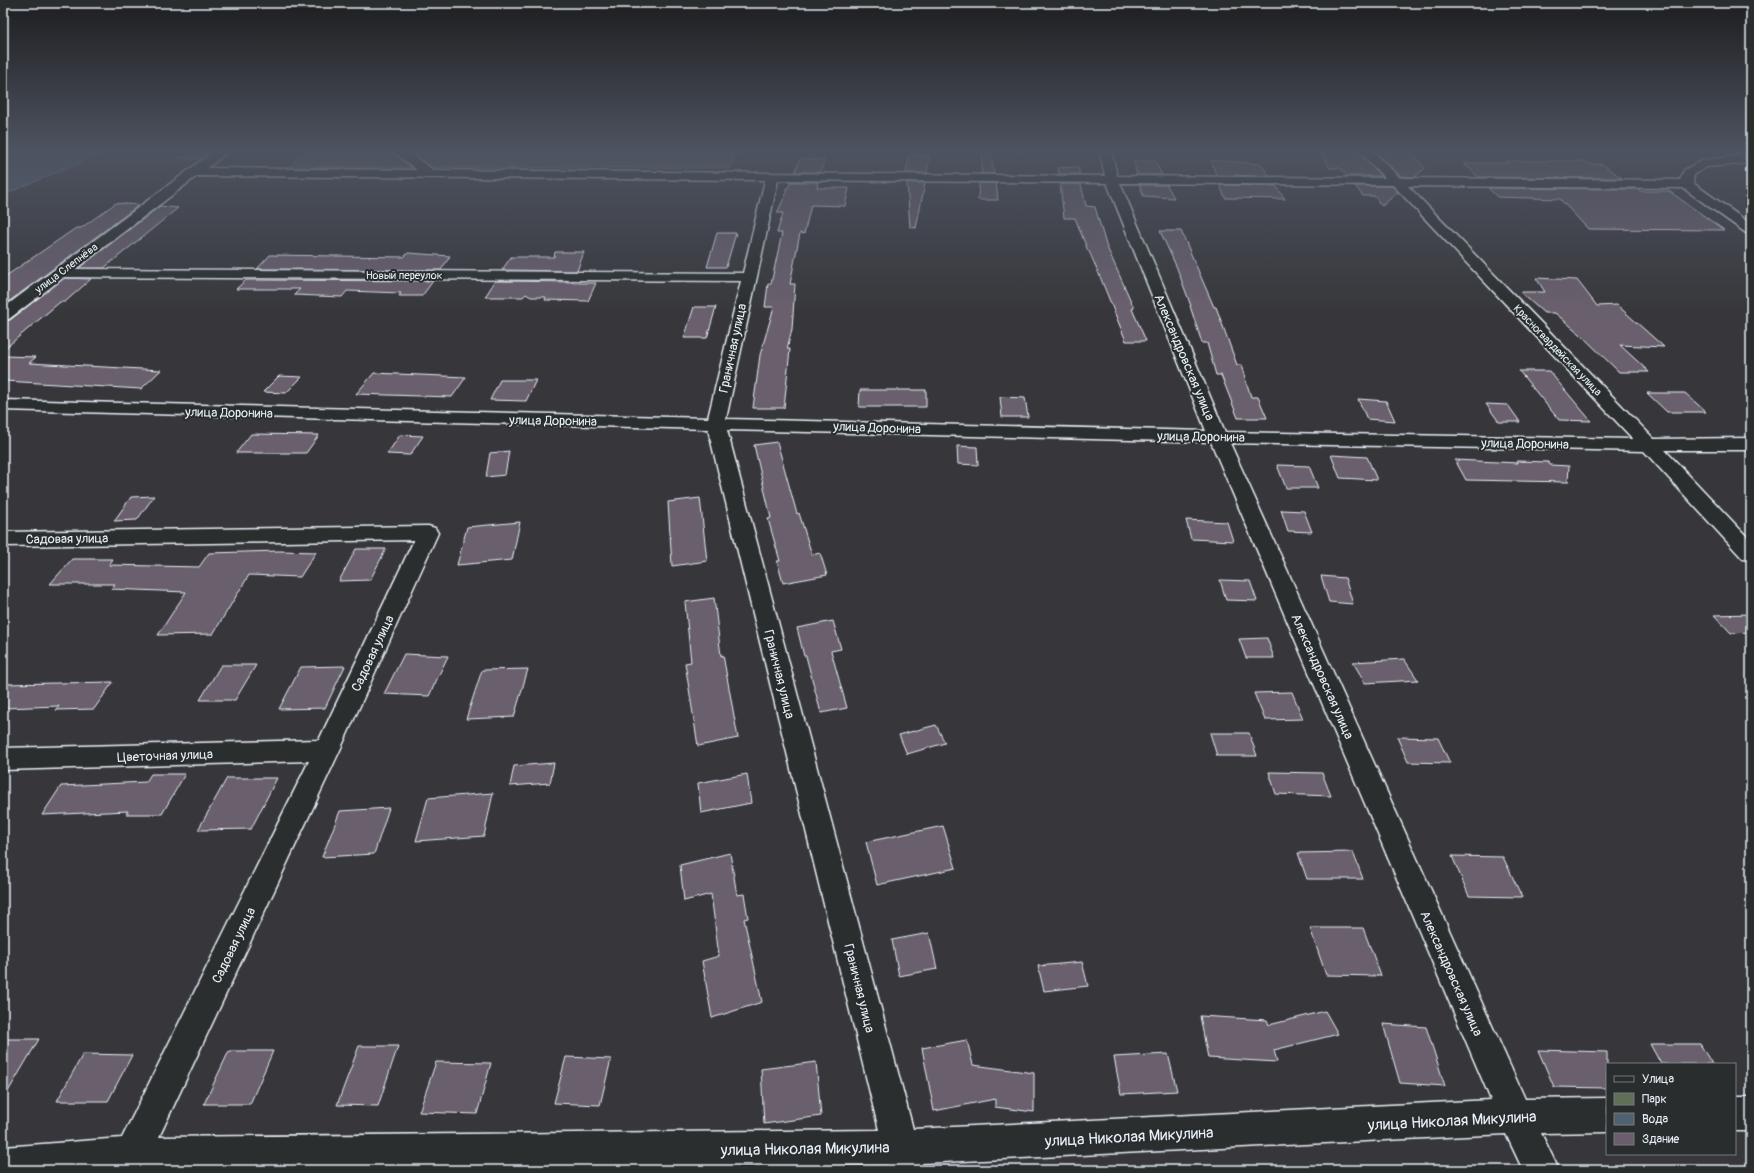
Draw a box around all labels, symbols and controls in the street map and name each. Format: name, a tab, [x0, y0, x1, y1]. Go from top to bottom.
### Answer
street label: улица Слепнёва	[32, 241, 100, 297]
street label: Новый переулок	[366, 269, 443, 282]
street label: Александровская улица	[1150, 292, 1218, 423]
street label: Граничная улица	[716, 302, 750, 394]
street label: Красногвардейская улица	[1511, 302, 1605, 399]
street label: улица Доронина	[184, 404, 273, 422]
street label: улица Доронина	[508, 412, 597, 430]
street label: улица Доронина	[832, 418, 921, 438]
street label: улица Доронина	[1156, 428, 1245, 446]
street label: улица Доронина	[1480, 435, 1569, 453]
street label: Садовая улица	[26, 530, 108, 548]
street label: Александровская улица	[1287, 611, 1357, 742]
street label: Садовая улица	[348, 613, 398, 694]
street label: Граничная улица	[760, 628, 798, 720]
street label: Цветочная улица	[117, 746, 213, 766]
street label: Садовая улица	[209, 905, 259, 986]
street label: Александровская улица	[1416, 908, 1486, 1039]
street label: Граничная улица	[840, 942, 878, 1034]
legend	[1606, 1063, 1736, 1155]
text: Улица	[1642, 1072, 1674, 1087]
text: Парк	[1642, 1092, 1667, 1107]
street label: улица Николая Микулина	[1366, 1107, 1537, 1135]
text: Вода	[1642, 1112, 1668, 1127]
street label: улица Николая Микулина	[1043, 1123, 1214, 1151]
text: Здание	[1642, 1132, 1679, 1147]
street label: улица Николая Микулина	[719, 1138, 890, 1160]

